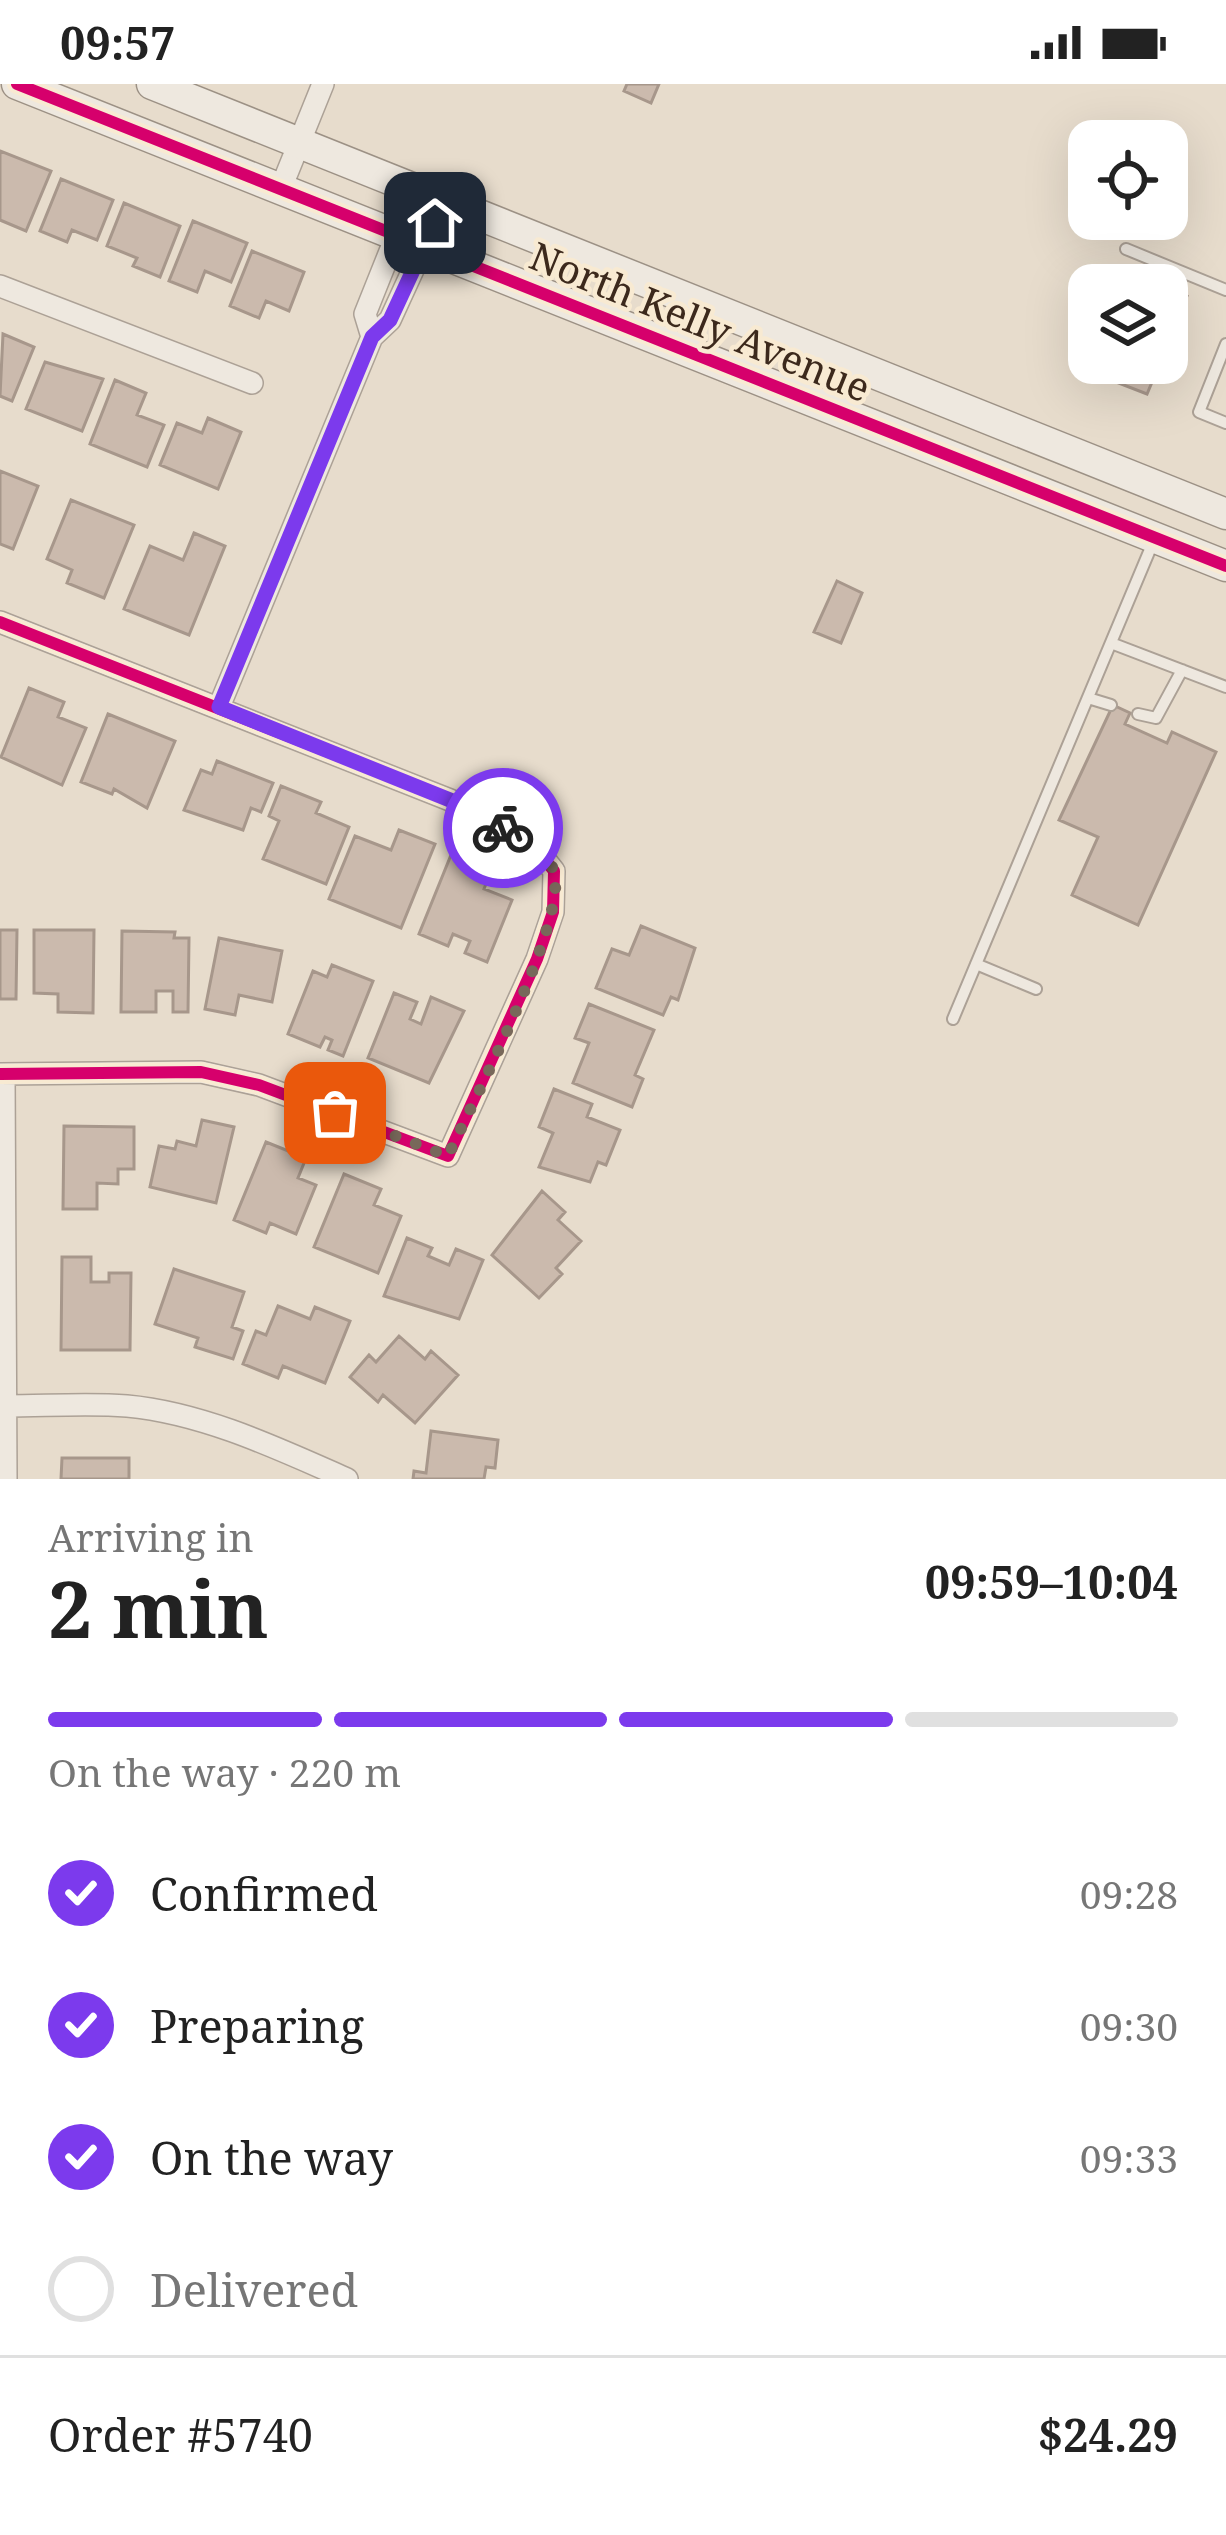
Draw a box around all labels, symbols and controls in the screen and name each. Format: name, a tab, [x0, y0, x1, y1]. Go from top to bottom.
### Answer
text: 09:57	[60, 12, 175, 73]
map controls	[1068, 120, 1188, 384]
button: locate	[1068, 120, 1188, 240]
pin	[384, 172, 486, 274]
icon: home	[402, 190, 468, 256]
street label: North Kelly Avenue	[523, 228, 878, 413]
button: layers	[1068, 264, 1188, 384]
courier	[443, 768, 563, 888]
icon: bike	[470, 795, 536, 861]
pin	[284, 1062, 386, 1164]
icon: bag	[302, 1080, 368, 1146]
text: Arriving in	[48, 1510, 254, 1563]
text: 09:59–10:04	[925, 1551, 1178, 1612]
text: 2 min	[48, 1555, 269, 1661]
text: On the way · 220 m	[48, 1745, 401, 1798]
icon: check	[48, 1860, 114, 1926]
text: Confirmed	[150, 1863, 378, 1924]
text: 09:28	[1080, 1867, 1178, 1920]
icon: check	[48, 1992, 114, 2058]
text: Preparing	[150, 1995, 364, 2056]
text: 09:30	[1080, 1999, 1178, 2052]
icon: check	[48, 2124, 114, 2190]
text: On the way	[150, 2127, 393, 2188]
text: 09:33	[1080, 2131, 1178, 2184]
text: Delivered	[150, 2259, 358, 2320]
text: Order #5740	[48, 2404, 313, 2465]
text: $24.29	[1038, 2404, 1178, 2465]

